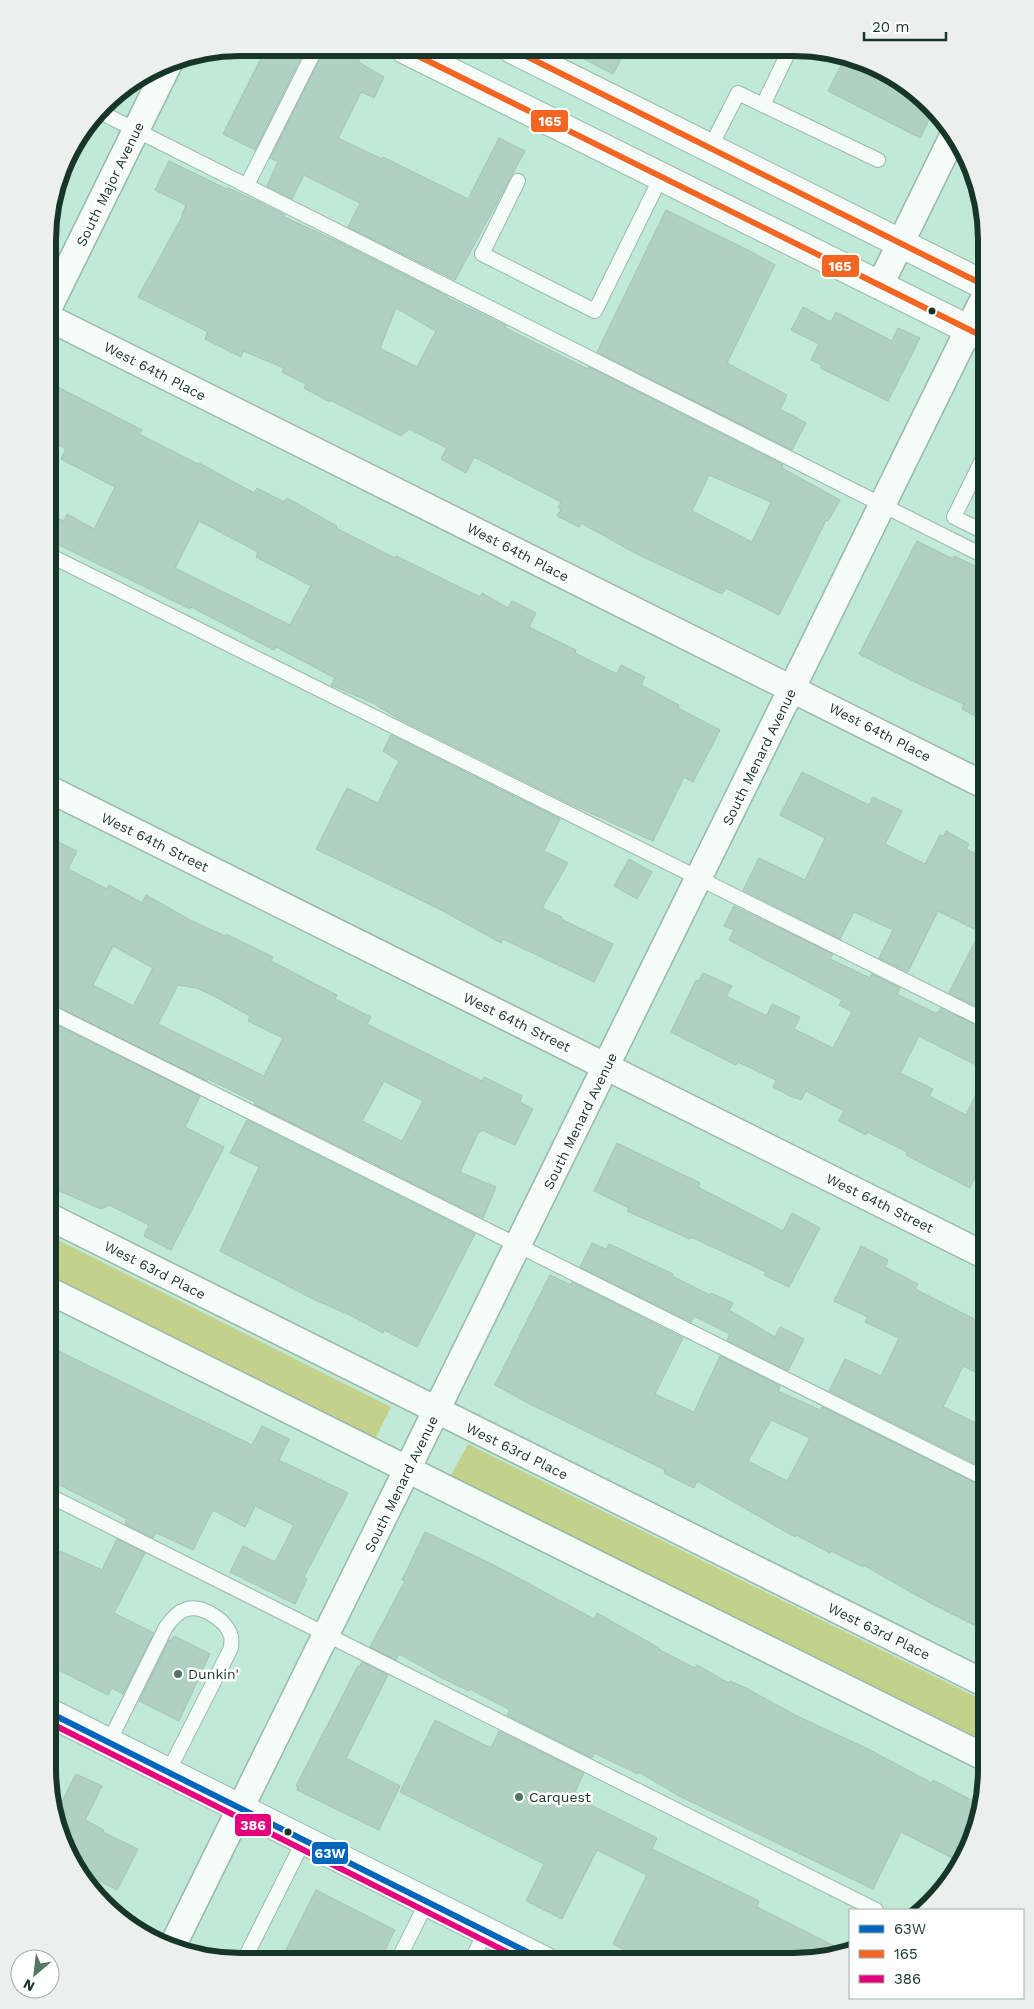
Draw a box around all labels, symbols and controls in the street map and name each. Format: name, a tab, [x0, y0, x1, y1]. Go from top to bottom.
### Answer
scale bar	[864, 10, 946, 42]
text: 20 m	[872, 18, 910, 36]
line badge: 165	[530, 109, 569, 133]
text: 165	[539, 113, 561, 129]
street label: South Major Avenue	[73, 119, 147, 249]
line badge: 165	[821, 254, 860, 278]
text: 165	[829, 258, 851, 274]
unlabelled marker	[927, 306, 937, 316]
street label: West 64th Place	[101, 338, 209, 404]
street label: West 64th Place	[464, 519, 572, 585]
street label: South Menard Avenue	[719, 686, 799, 828]
street label: West 64th Place	[826, 699, 934, 765]
street label: West 64th Street	[99, 809, 211, 875]
street label: West 64th Street	[461, 989, 573, 1055]
street label: South Menard Avenue	[540, 1050, 620, 1192]
street label: West 64th Street	[824, 1170, 936, 1236]
street label: West 63rd Place	[102, 1238, 208, 1302]
street label: South Menard Avenue	[361, 1413, 441, 1555]
street label: West 63rd Place	[463, 1419, 571, 1483]
street label: West 63rd Place	[825, 1599, 933, 1663]
place label: Dunkin'	[188, 1666, 239, 1682]
marker: Dunkin'	[172, 1668, 184, 1680]
place label: Carquest	[529, 1789, 591, 1805]
marker: Carquest	[513, 1791, 525, 1803]
line badge: 386	[234, 1813, 272, 1837]
text: 386	[240, 1817, 266, 1833]
unlabelled marker	[283, 1827, 293, 1837]
line badge: 63W	[311, 1841, 349, 1865]
text: 63W	[315, 1845, 345, 1861]
legend	[849, 1909, 1024, 1999]
text: 63W	[894, 1920, 926, 1938]
text: 165	[894, 1945, 918, 1963]
north arrow	[10, 1949, 60, 1999]
text: 386	[894, 1970, 921, 1988]
text: N	[21, 1976, 37, 1995]

